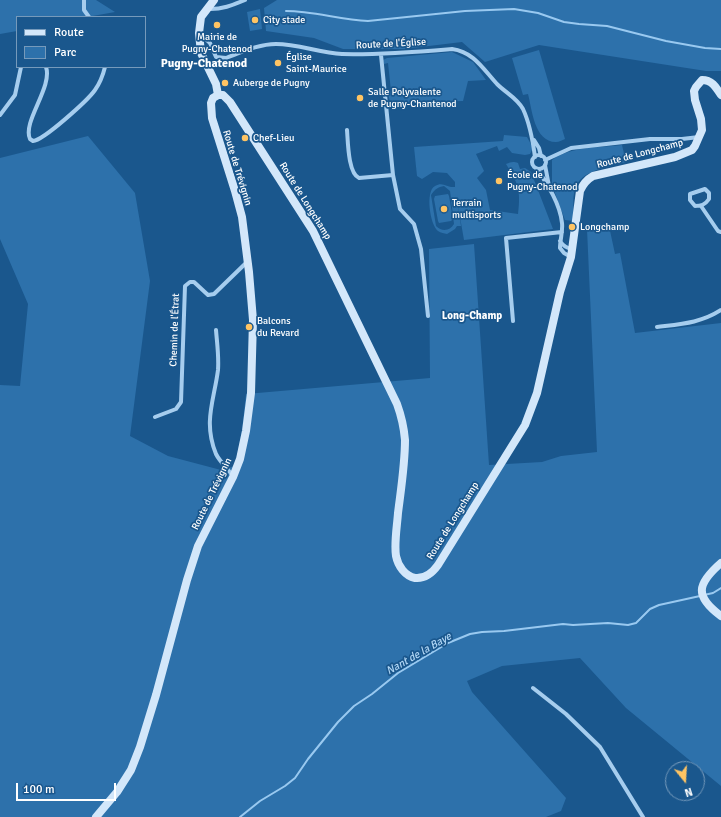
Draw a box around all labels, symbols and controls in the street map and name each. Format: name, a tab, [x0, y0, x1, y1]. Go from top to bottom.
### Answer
place label: City stade	[263, 14, 305, 26]
marker: City stade	[250, 15, 260, 25]
legend	[16, 16, 146, 68]
marker: Mairie de Pugny-Chatenod	[212, 20, 222, 30]
text: Route	[54, 25, 84, 40]
place label: Mairie de Pugny-Chatenod	[182, 31, 252, 54]
street label: Route de l'Église	[356, 36, 426, 52]
text: Parc	[54, 45, 76, 60]
place label: Église Saint-Maurice	[286, 51, 347, 74]
district label: Pugny-Chatenod	[161, 57, 247, 71]
marker: Église Saint-Maurice	[273, 58, 283, 68]
place label: Auberge de Pugny	[233, 77, 310, 89]
marker: Auberge de Pugny	[220, 78, 230, 88]
place label: Salle Polyvalente de Pugny-Chantenod	[368, 86, 457, 110]
marker: Salle Polyvalente de Pugny-Chantenod	[355, 93, 365, 103]
street label: Route de Trévignin	[220, 129, 254, 207]
place label: Chef-Lieu	[253, 132, 295, 144]
marker: Chef-Lieu	[240, 133, 250, 143]
street label: Route de Longchamp	[595, 137, 685, 171]
street label: Route de Longchamp	[276, 160, 334, 242]
place label: École de Pugny-Chatenod	[507, 169, 578, 192]
marker: École de Pugny-Chatenod	[494, 176, 504, 186]
place label: Terrain multisports	[452, 197, 501, 220]
marker: Terrain multisports	[439, 204, 449, 214]
place label: Longchamp	[580, 221, 629, 233]
marker: Longchamp	[567, 222, 577, 232]
street label: Chemin de l'Étrat	[168, 293, 182, 367]
district label: Long-Champ	[442, 309, 502, 323]
place label: Balcons du Revard	[257, 315, 299, 338]
marker: Balcons du Revard	[244, 322, 254, 332]
street label: Route de Trévignin	[189, 456, 235, 532]
street label: Route de Longchamp	[424, 480, 482, 562]
water label: Nant de la Baye	[384, 630, 454, 678]
north arrow	[665, 761, 705, 801]
scale bar	[18, 775, 118, 801]
text: 100 m	[23, 782, 55, 797]
text: N	[683, 785, 694, 799]

